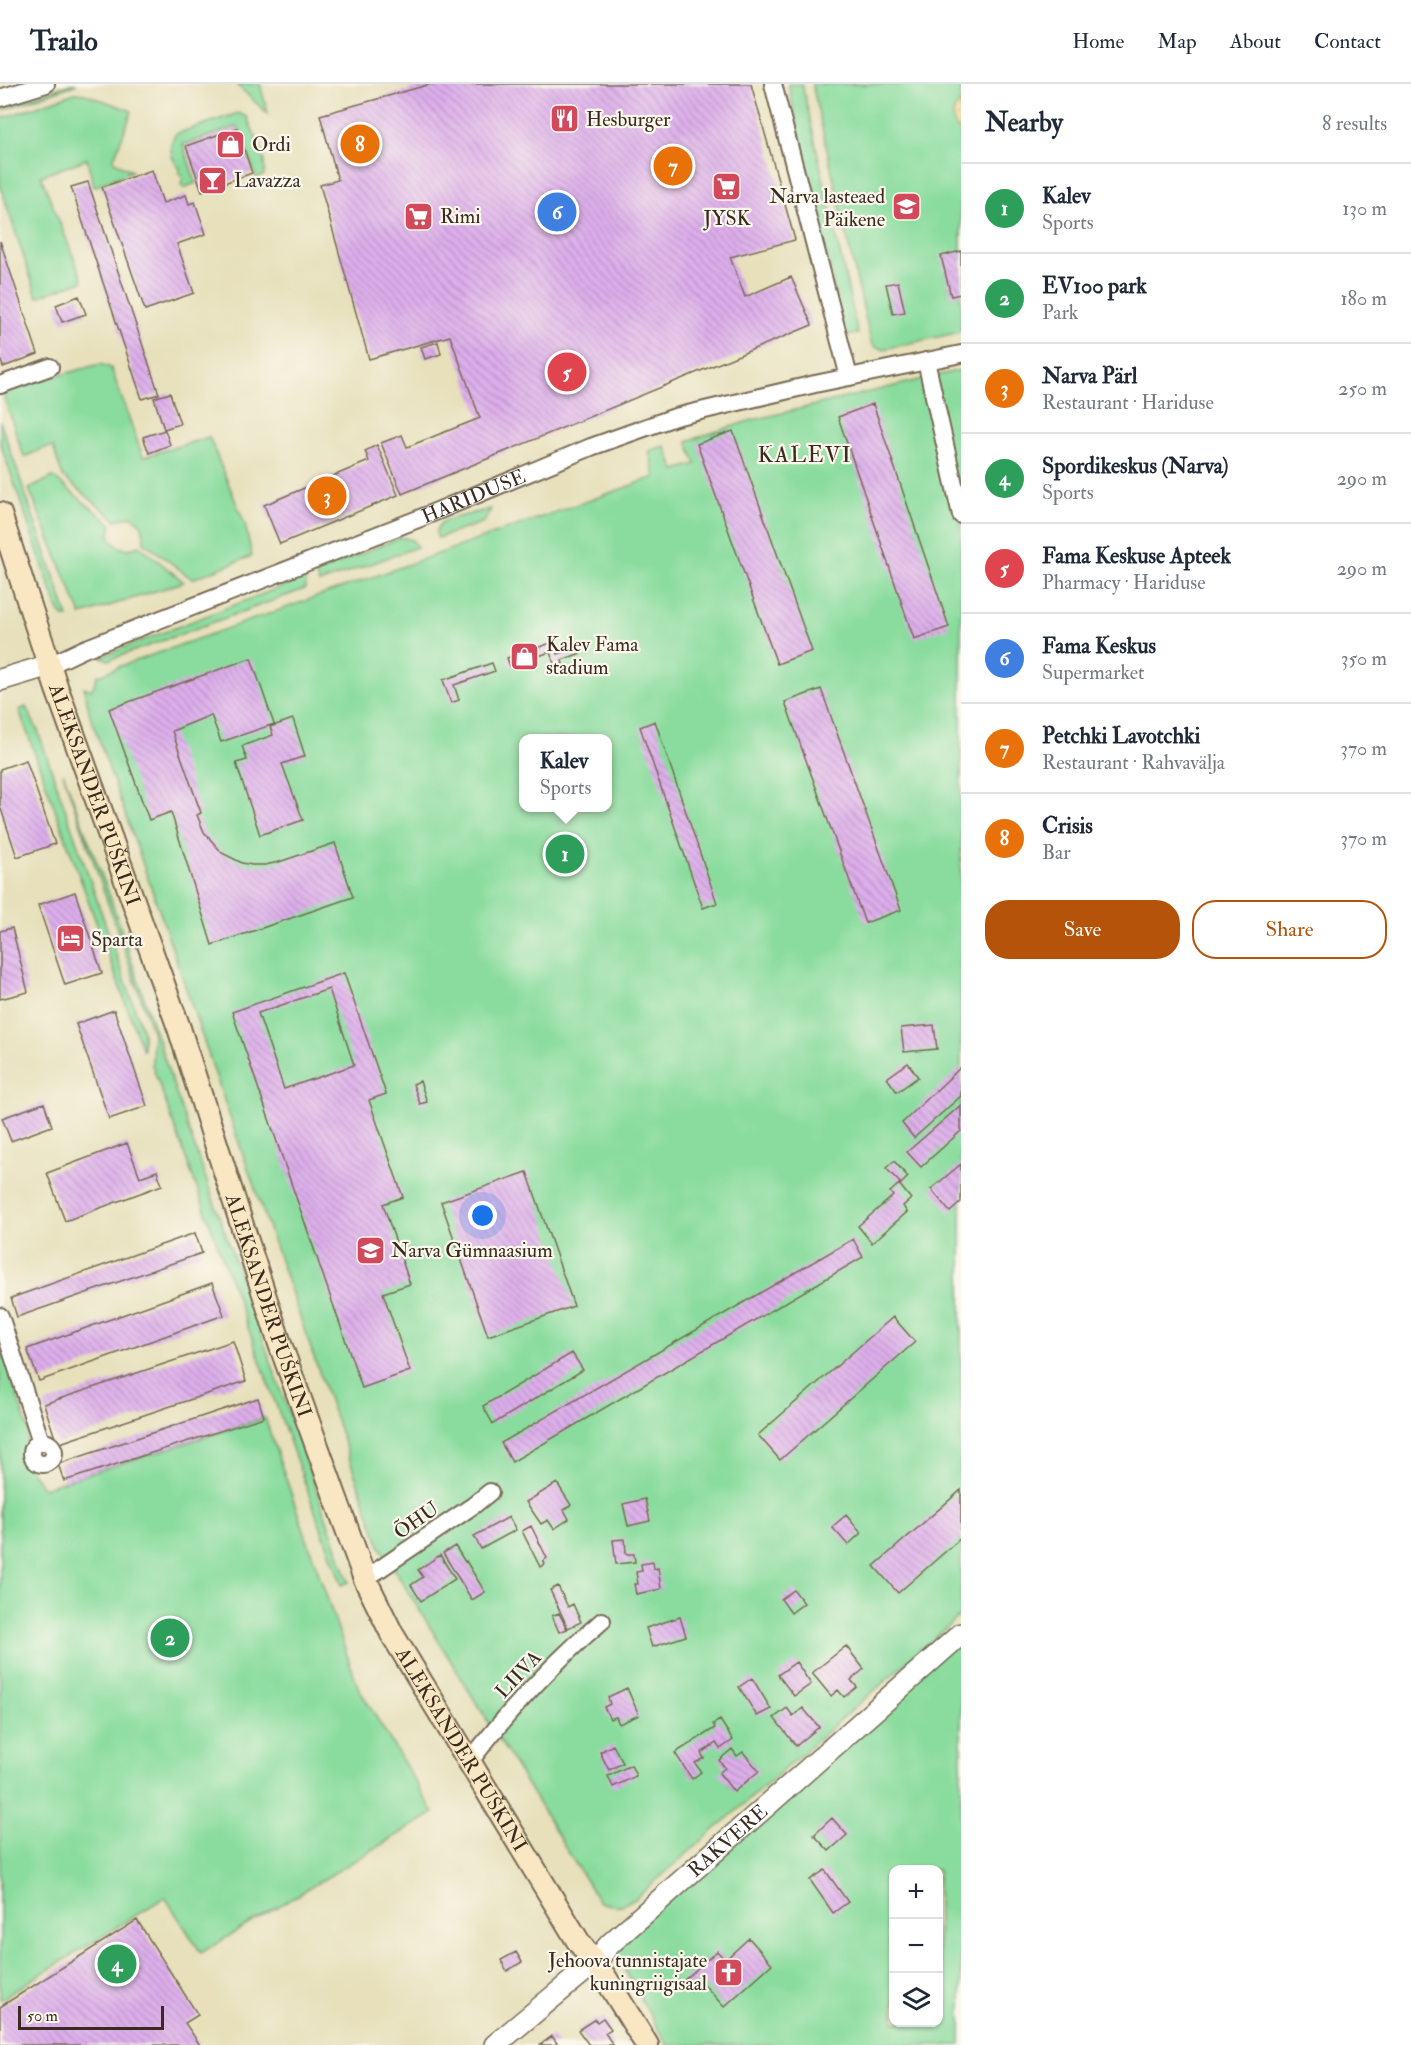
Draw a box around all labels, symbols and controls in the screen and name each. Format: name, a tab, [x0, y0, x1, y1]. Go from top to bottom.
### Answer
text: Trailo	[30, 24, 98, 59]
text: Home	[1072, 28, 1124, 55]
text: Map	[1157, 28, 1197, 55]
text: About	[1230, 28, 1281, 55]
text: Contact	[1314, 28, 1381, 55]
restaurant icon: Hesburger	[549, 103, 581, 135]
place label: Hesburger	[586, 107, 671, 132]
text: Nearby	[985, 107, 1063, 139]
text: 8 results	[1322, 111, 1387, 136]
pin: 8	[340, 122, 380, 166]
shop icon: Ordi	[215, 128, 247, 160]
place label: Ordi	[252, 132, 291, 157]
pin: 7	[654, 144, 692, 188]
bar icon: Lavazza	[197, 164, 229, 196]
place label: Lavazza	[234, 168, 302, 193]
supermarket icon: JYSK	[711, 171, 743, 203]
text: Kalev	[1042, 182, 1091, 210]
place label: Narva lasteaed Päikene	[769, 184, 885, 232]
pin: 6	[538, 190, 576, 234]
school or university icon: Narva lasteaed Päikene	[890, 191, 922, 223]
text: 1	[1001, 196, 1008, 221]
text: 130 m	[1342, 196, 1387, 221]
supermarket icon: Rimi	[403, 200, 435, 232]
place label: Rimi	[440, 204, 480, 229]
place label: JYSK	[702, 206, 752, 231]
text: Sports	[1042, 210, 1094, 235]
text: EV100 park	[1042, 272, 1147, 300]
text: 2	[999, 286, 1010, 311]
text: 180 m	[1340, 286, 1387, 311]
text: Park	[1042, 300, 1078, 325]
pin: 5	[548, 350, 586, 394]
text: Narva Pärl	[1042, 362, 1137, 390]
text: 3	[1001, 376, 1008, 401]
text: 250 m	[1338, 376, 1387, 401]
text: Restaurant · Hariduse	[1042, 390, 1214, 415]
district label: KALEVI	[758, 441, 852, 469]
text: Spordikeskus (Narva)	[1042, 452, 1229, 480]
street label: HARIDUSE	[418, 464, 529, 529]
text: 4	[999, 466, 1010, 491]
text: 290 m	[1337, 466, 1387, 491]
pin: 3	[308, 474, 346, 518]
text: Sports	[1042, 480, 1094, 505]
text: Fama Keskuse Apteek	[1042, 542, 1231, 570]
text: 5	[1000, 556, 1009, 581]
text: 290 m	[1337, 556, 1387, 581]
text: Pharmacy · Hariduse	[1042, 570, 1206, 595]
place label: Kalev Fama stadium	[546, 632, 639, 680]
text: Fama Keskus	[1042, 632, 1156, 660]
shop icon: Kalev Fama stadium	[509, 640, 541, 672]
text: 6	[999, 646, 1010, 671]
text: 350 m	[1341, 646, 1387, 671]
text: Supermarket	[1042, 660, 1145, 685]
street label: ALEKSANDER PUŠKINI	[43, 679, 146, 909]
text: Petchki Lavotchki	[1042, 722, 1200, 750]
popup	[519, 734, 612, 812]
text: 7	[1000, 736, 1009, 761]
text: 370 m	[1340, 736, 1387, 761]
text: Kalev	[540, 747, 588, 775]
text: Restaurant · Rahvavälja	[1042, 750, 1225, 775]
text: Sports	[540, 775, 591, 800]
text: Crisis	[1042, 812, 1093, 840]
text: 8	[1000, 826, 1009, 851]
text: 370 m	[1340, 826, 1387, 851]
pin: 1	[546, 832, 584, 876]
text: Bar	[1042, 840, 1071, 865]
button: Save	[985, 900, 1180, 959]
button: Share	[1192, 900, 1387, 959]
hotel icon: Sparta	[54, 923, 86, 955]
place label: Sparta	[91, 927, 143, 953]
street label: ALEKSANDER PUŠKINI	[220, 1190, 317, 1421]
your location	[468, 1201, 497, 1230]
school or university icon: Narva Gümnaasium	[354, 1234, 386, 1266]
place label: Narva Gümnaasium	[391, 1238, 553, 1263]
street label: ÕHU	[388, 1495, 444, 1545]
pin: 2	[150, 1616, 190, 1660]
street label: ALEKSANDER PUŠKINI	[390, 1642, 533, 1856]
street label: LIIVA	[490, 1645, 547, 1704]
street label: RAKVERE	[683, 1799, 773, 1882]
map controls	[889, 1865, 943, 2027]
button: +	[889, 1865, 943, 1919]
button: −	[889, 1919, 943, 1973]
pin: 4	[98, 1942, 136, 1986]
place label: Jehoova tunnistajate kuningriigisaal	[547, 1948, 707, 1996]
church icon: Jehoova tunnistajate kuningriigisaal	[712, 1956, 744, 1988]
button: layers	[889, 1973, 943, 2027]
scale bar	[18, 2003, 164, 2030]
text: 50 m	[27, 2006, 58, 2026]

